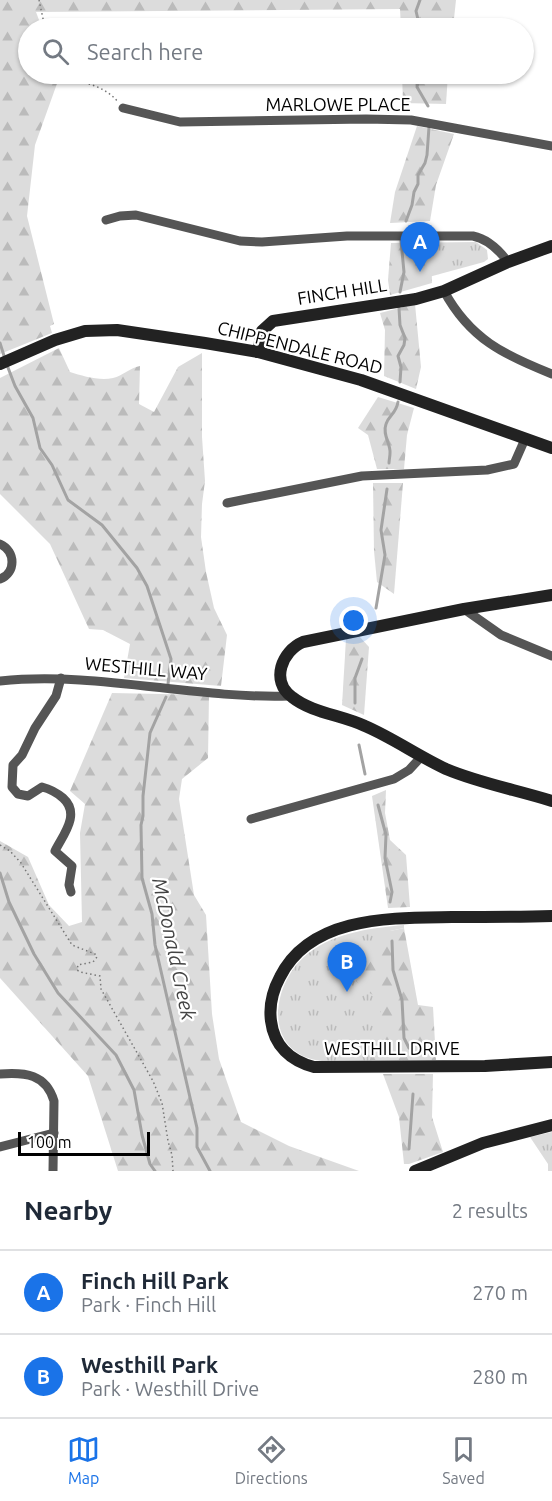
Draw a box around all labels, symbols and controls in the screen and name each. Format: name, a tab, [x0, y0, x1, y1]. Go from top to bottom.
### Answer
search box	[18, 18, 534, 84]
icon: search	[39, 35, 72, 68]
text: Search here	[87, 39, 203, 64]
street label: MARLOWE PLACE	[265, 94, 411, 114]
pin: A	[400, 222, 440, 272]
street label: FINCH HILL	[296, 274, 388, 308]
street label: CHIPPENDALE ROAD	[216, 317, 385, 377]
your location	[339, 606, 368, 635]
street label: WESTHILL WAY	[84, 653, 209, 683]
water label: McDonald Creek	[148, 876, 201, 1023]
pin: B	[328, 942, 366, 992]
street label: WESTHILL DRIVE	[324, 1038, 460, 1058]
scale bar	[18, 1129, 150, 1156]
text: 100 m	[27, 1133, 72, 1151]
text: Nearby	[24, 1196, 112, 1225]
text: 2 results	[452, 1199, 528, 1222]
text: Finch Hill Park	[81, 1268, 229, 1293]
text: A	[36, 1281, 51, 1304]
text: 270 m	[472, 1281, 528, 1304]
text: Park · Finch Hill	[81, 1293, 216, 1316]
text: Westhill Park	[81, 1352, 218, 1377]
text: B	[37, 1365, 50, 1388]
text: 280 m	[472, 1365, 528, 1388]
text: Park · Westhill Drive	[81, 1377, 259, 1400]
tab: Map	[67, 1433, 100, 1487]
tab: Directions	[235, 1433, 308, 1487]
tab: Saved	[442, 1433, 485, 1487]

